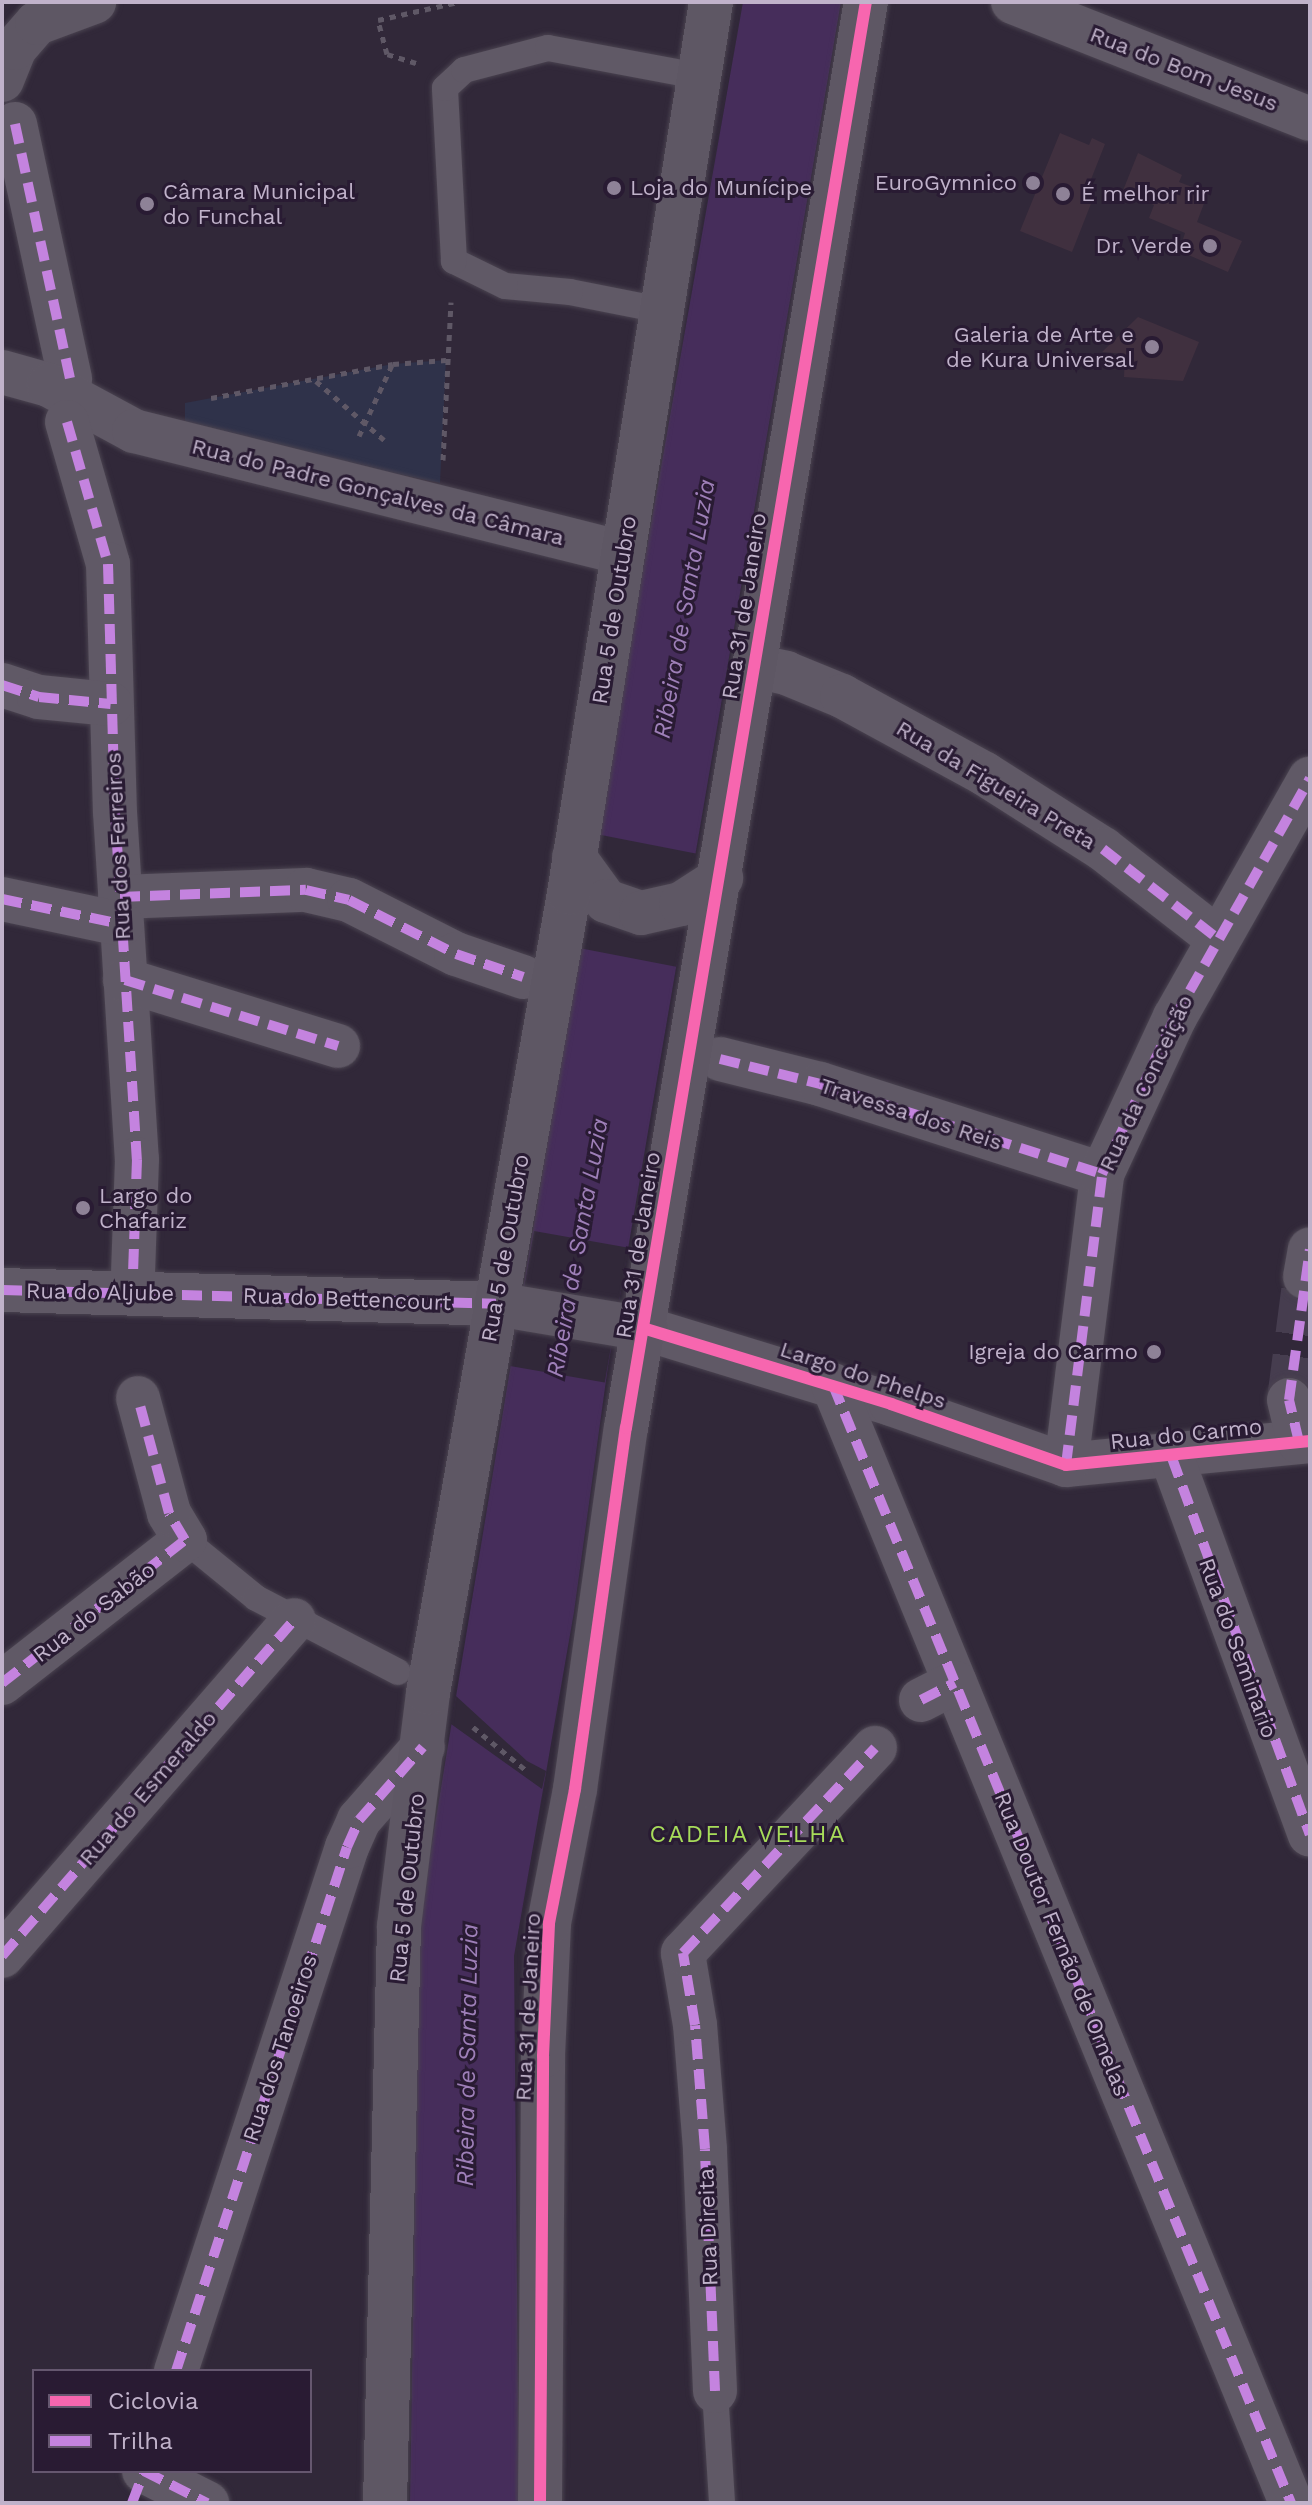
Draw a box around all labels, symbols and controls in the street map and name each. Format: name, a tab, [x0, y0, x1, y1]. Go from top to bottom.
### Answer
street label: Rua do Bom Jesus	[1086, 21, 1282, 117]
place label: EuroGymnico	[875, 170, 1017, 196]
marker: EuroGymnico	[1024, 174, 1042, 192]
place label: Loja do Munícipe	[630, 175, 813, 201]
place label: Câmara Municipal do Funchal	[163, 178, 355, 230]
marker: Loja do Munícipe	[605, 179, 623, 197]
place label: É melhor rir	[1081, 181, 1210, 207]
marker: É melhor rir	[1052, 183, 1074, 205]
marker: Câmara Municipal do Funchal	[138, 195, 156, 213]
place label: Dr. Verde	[1095, 233, 1192, 259]
marker: Dr. Verde	[1199, 235, 1221, 257]
place label: Galeria de Arte e de Kura Universal	[946, 321, 1134, 372]
marker: Galeria de Arte e de Kura Universal	[1141, 336, 1163, 358]
street label: Rua do Padre Gonçalves da Câmara	[189, 433, 567, 551]
water label: Ribeira de Santa Luzia	[648, 477, 722, 741]
street label: Rua 31 de Janeiro	[716, 510, 772, 702]
street label: Rua 5 de Outubro	[586, 514, 642, 706]
street label: Rua da Figueira Preta	[891, 715, 1101, 855]
street label: Rua dos Ferreiros	[100, 751, 136, 941]
street label: Rua da Conceição	[1093, 990, 1199, 1176]
street label: Travessa dos Reis	[816, 1072, 1006, 1156]
water label: Ribeira de Santa Luzia	[541, 1116, 615, 1380]
street label: Rua 31 de Janeiro	[610, 1149, 666, 1341]
street label: Rua 5 de Outubro	[475, 1152, 535, 1344]
place label: Largo do Chafariz	[99, 1182, 192, 1234]
marker: Largo do Chafariz	[74, 1199, 92, 1217]
street label: Rua do Aljube	[25, 1277, 175, 1307]
street label: Rua do Bettencourt	[242, 1282, 452, 1316]
street label: Largo do Phelps	[777, 1336, 949, 1414]
place label: Igreja do Carmo	[968, 1339, 1138, 1365]
marker: Igreja do Carmo	[1145, 1343, 1163, 1361]
street label: Rua do Carmo	[1108, 1413, 1264, 1455]
street label: Rua do Seminario	[1193, 1554, 1283, 1742]
street label: Rua do Sabão	[27, 1556, 161, 1668]
street label: Rua do Esmeraldo	[74, 1705, 222, 1871]
street label: Rua Doutor Fernão de Ornelas	[989, 1788, 1135, 2100]
street label: Rua 5 de Outubro	[384, 1792, 430, 1984]
district label: CADEIA VELHA	[649, 1821, 847, 1849]
street label: Rua 31 de Janeiro	[510, 1912, 546, 2102]
water label: Ribeira de Santa Luzia	[451, 1923, 485, 2187]
street label: Rua dos Tanoeiros	[237, 1951, 323, 2145]
street label: Rua Direita	[693, 2167, 723, 2287]
legend	[32, 2369, 312, 2473]
text: Ciclovia	[108, 2387, 198, 2415]
text: Trilha	[108, 2427, 173, 2455]

